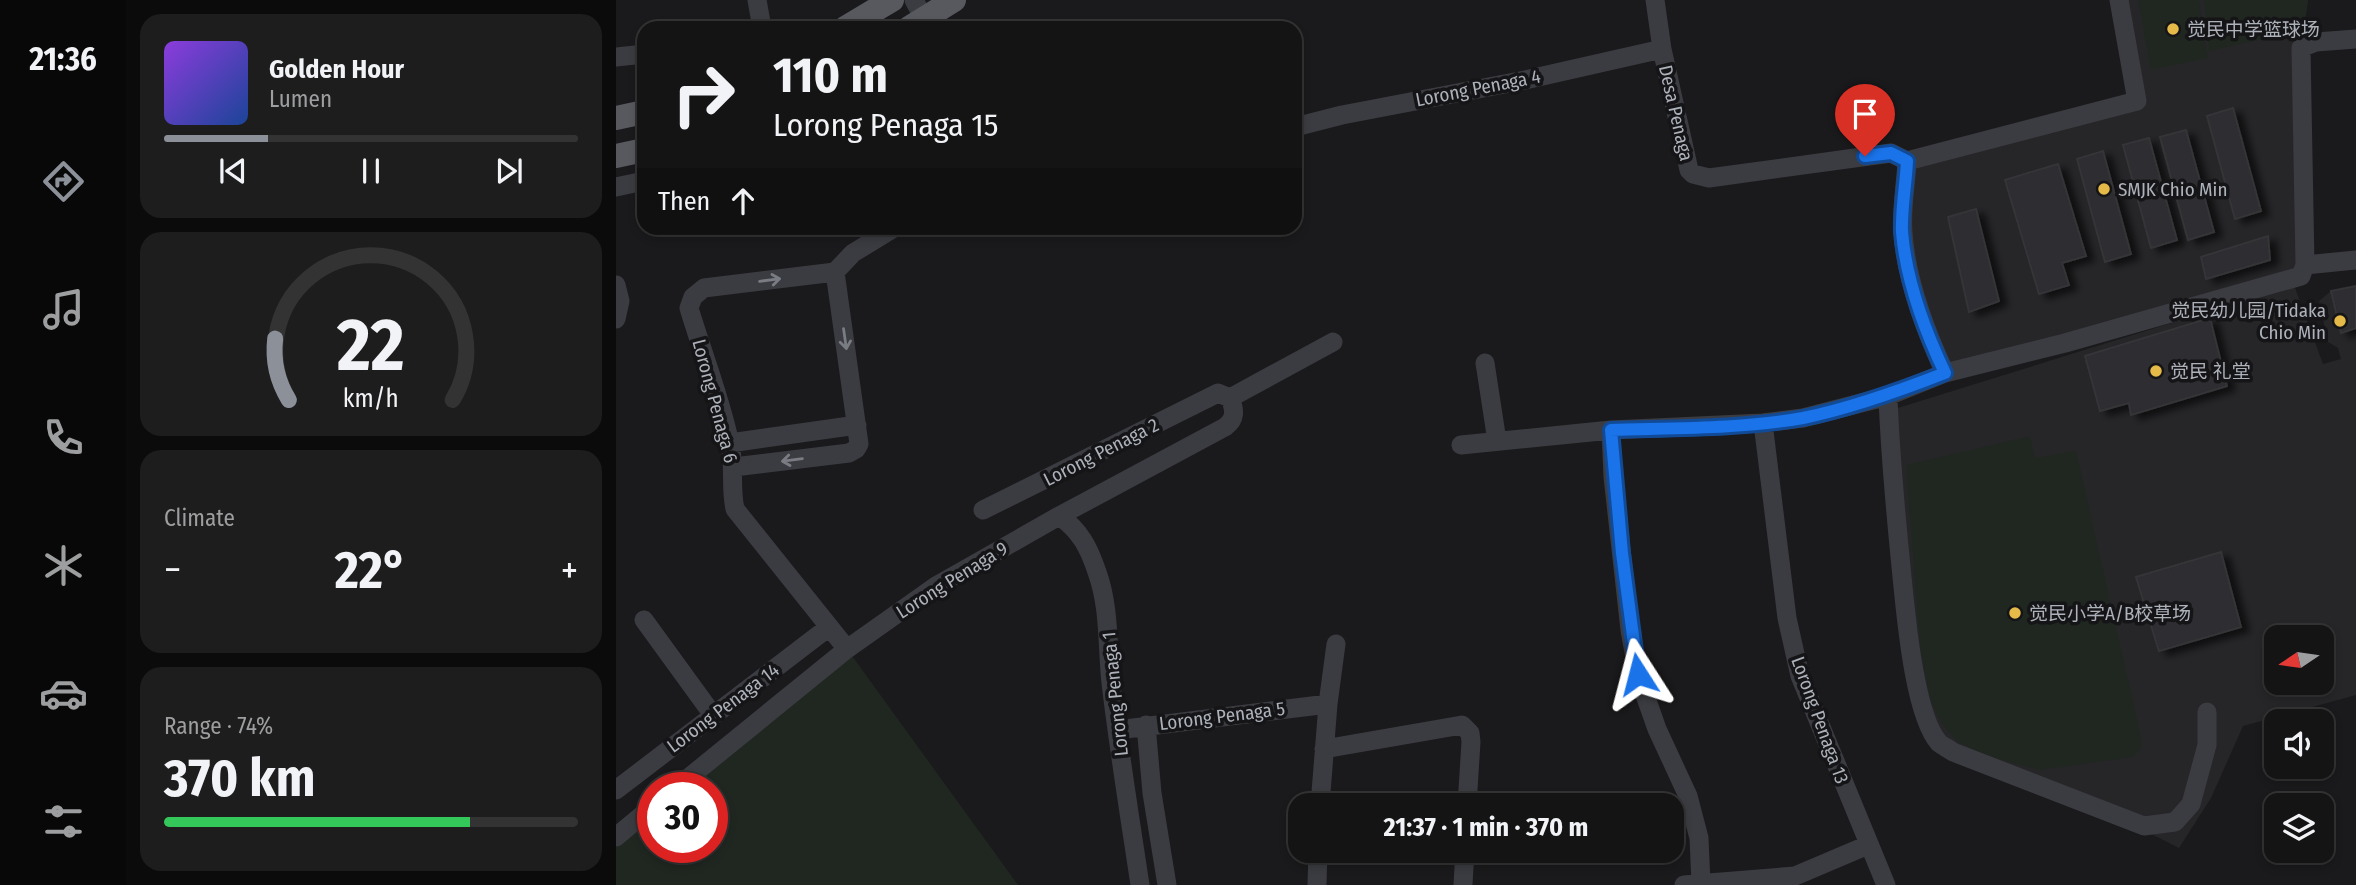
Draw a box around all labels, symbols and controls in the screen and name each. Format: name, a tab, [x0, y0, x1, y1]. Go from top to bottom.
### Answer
place label: 觉民中学篮球场	[2187, 18, 2320, 41]
marker: 觉民中学篮球场	[2165, 21, 2181, 37]
text: 21:36	[29, 40, 97, 78]
text: 110 m	[773, 46, 888, 105]
icon: right	[658, 49, 749, 140]
text: Golden Hour	[269, 54, 404, 85]
street label: Desa Penaga	[1654, 63, 1698, 163]
street label: Lorong Penaga 4	[1414, 65, 1542, 111]
pin	[1835, 84, 1895, 156]
text: Lumen	[269, 85, 332, 113]
icon: arrive	[1846, 95, 1884, 133]
text: Lorong Penaga 15	[773, 106, 998, 144]
icon: previous	[214, 152, 252, 190]
icon: pause	[352, 152, 390, 190]
icon: next	[490, 152, 528, 190]
icon: directions	[39, 157, 88, 206]
place label: SMJK Chio Min	[2118, 178, 2227, 201]
marker: SMJK Chio Min	[2096, 181, 2112, 197]
icon: ahead	[724, 182, 762, 220]
text: Then	[658, 186, 710, 217]
one-way arrow	[758, 273, 780, 286]
icon: music	[39, 285, 88, 334]
place label: 觉民幼儿园/Tidaka Chio Min	[2171, 299, 2326, 344]
text: 22	[336, 302, 405, 389]
marker: 觉民幼儿园/Tidaka Chio Min	[2332, 313, 2348, 329]
one-way arrow	[839, 327, 852, 350]
street label: Lorong Penaga 6	[687, 337, 743, 465]
place label: 觉民 礼堂	[2170, 360, 2250, 383]
marker: 觉民 礼堂	[2148, 363, 2164, 379]
text: km/h	[343, 383, 399, 413]
icon: phone	[39, 413, 88, 462]
street label: Lorong Penaga 2	[1040, 413, 1162, 491]
one-way arrow	[781, 454, 803, 467]
text: Climate	[164, 504, 235, 532]
street label: Lorong Penaga 9	[892, 537, 1012, 623]
text: 22°	[335, 539, 407, 602]
icon: climate	[39, 541, 88, 590]
text: −	[164, 547, 181, 593]
text: +	[561, 547, 578, 593]
place label: 觉民小学A/B校草场	[2029, 602, 2191, 625]
marker: 觉民小学A/B校草场	[2007, 605, 2023, 621]
north arrow	[2264, 625, 2334, 695]
map controls	[2264, 625, 2334, 863]
street label: Lorong Penaga 1	[1097, 631, 1133, 757]
position arrow	[1601, 637, 1675, 711]
street label: Lorong Penaga 13	[1786, 653, 1854, 787]
street label: Lorong Penaga 14	[662, 658, 784, 758]
icon: car	[39, 669, 88, 718]
street label: Lorong Penaga 5	[1158, 697, 1286, 735]
button: sound	[2264, 709, 2334, 779]
text: Range · 74%	[164, 712, 273, 740]
text: 370 km	[164, 747, 315, 810]
speed limit sign: 30	[637, 772, 728, 863]
button: layers	[2264, 793, 2334, 863]
icon: filters	[39, 797, 88, 846]
text: 21:37 · 1 min · 370 m	[1384, 812, 1588, 843]

